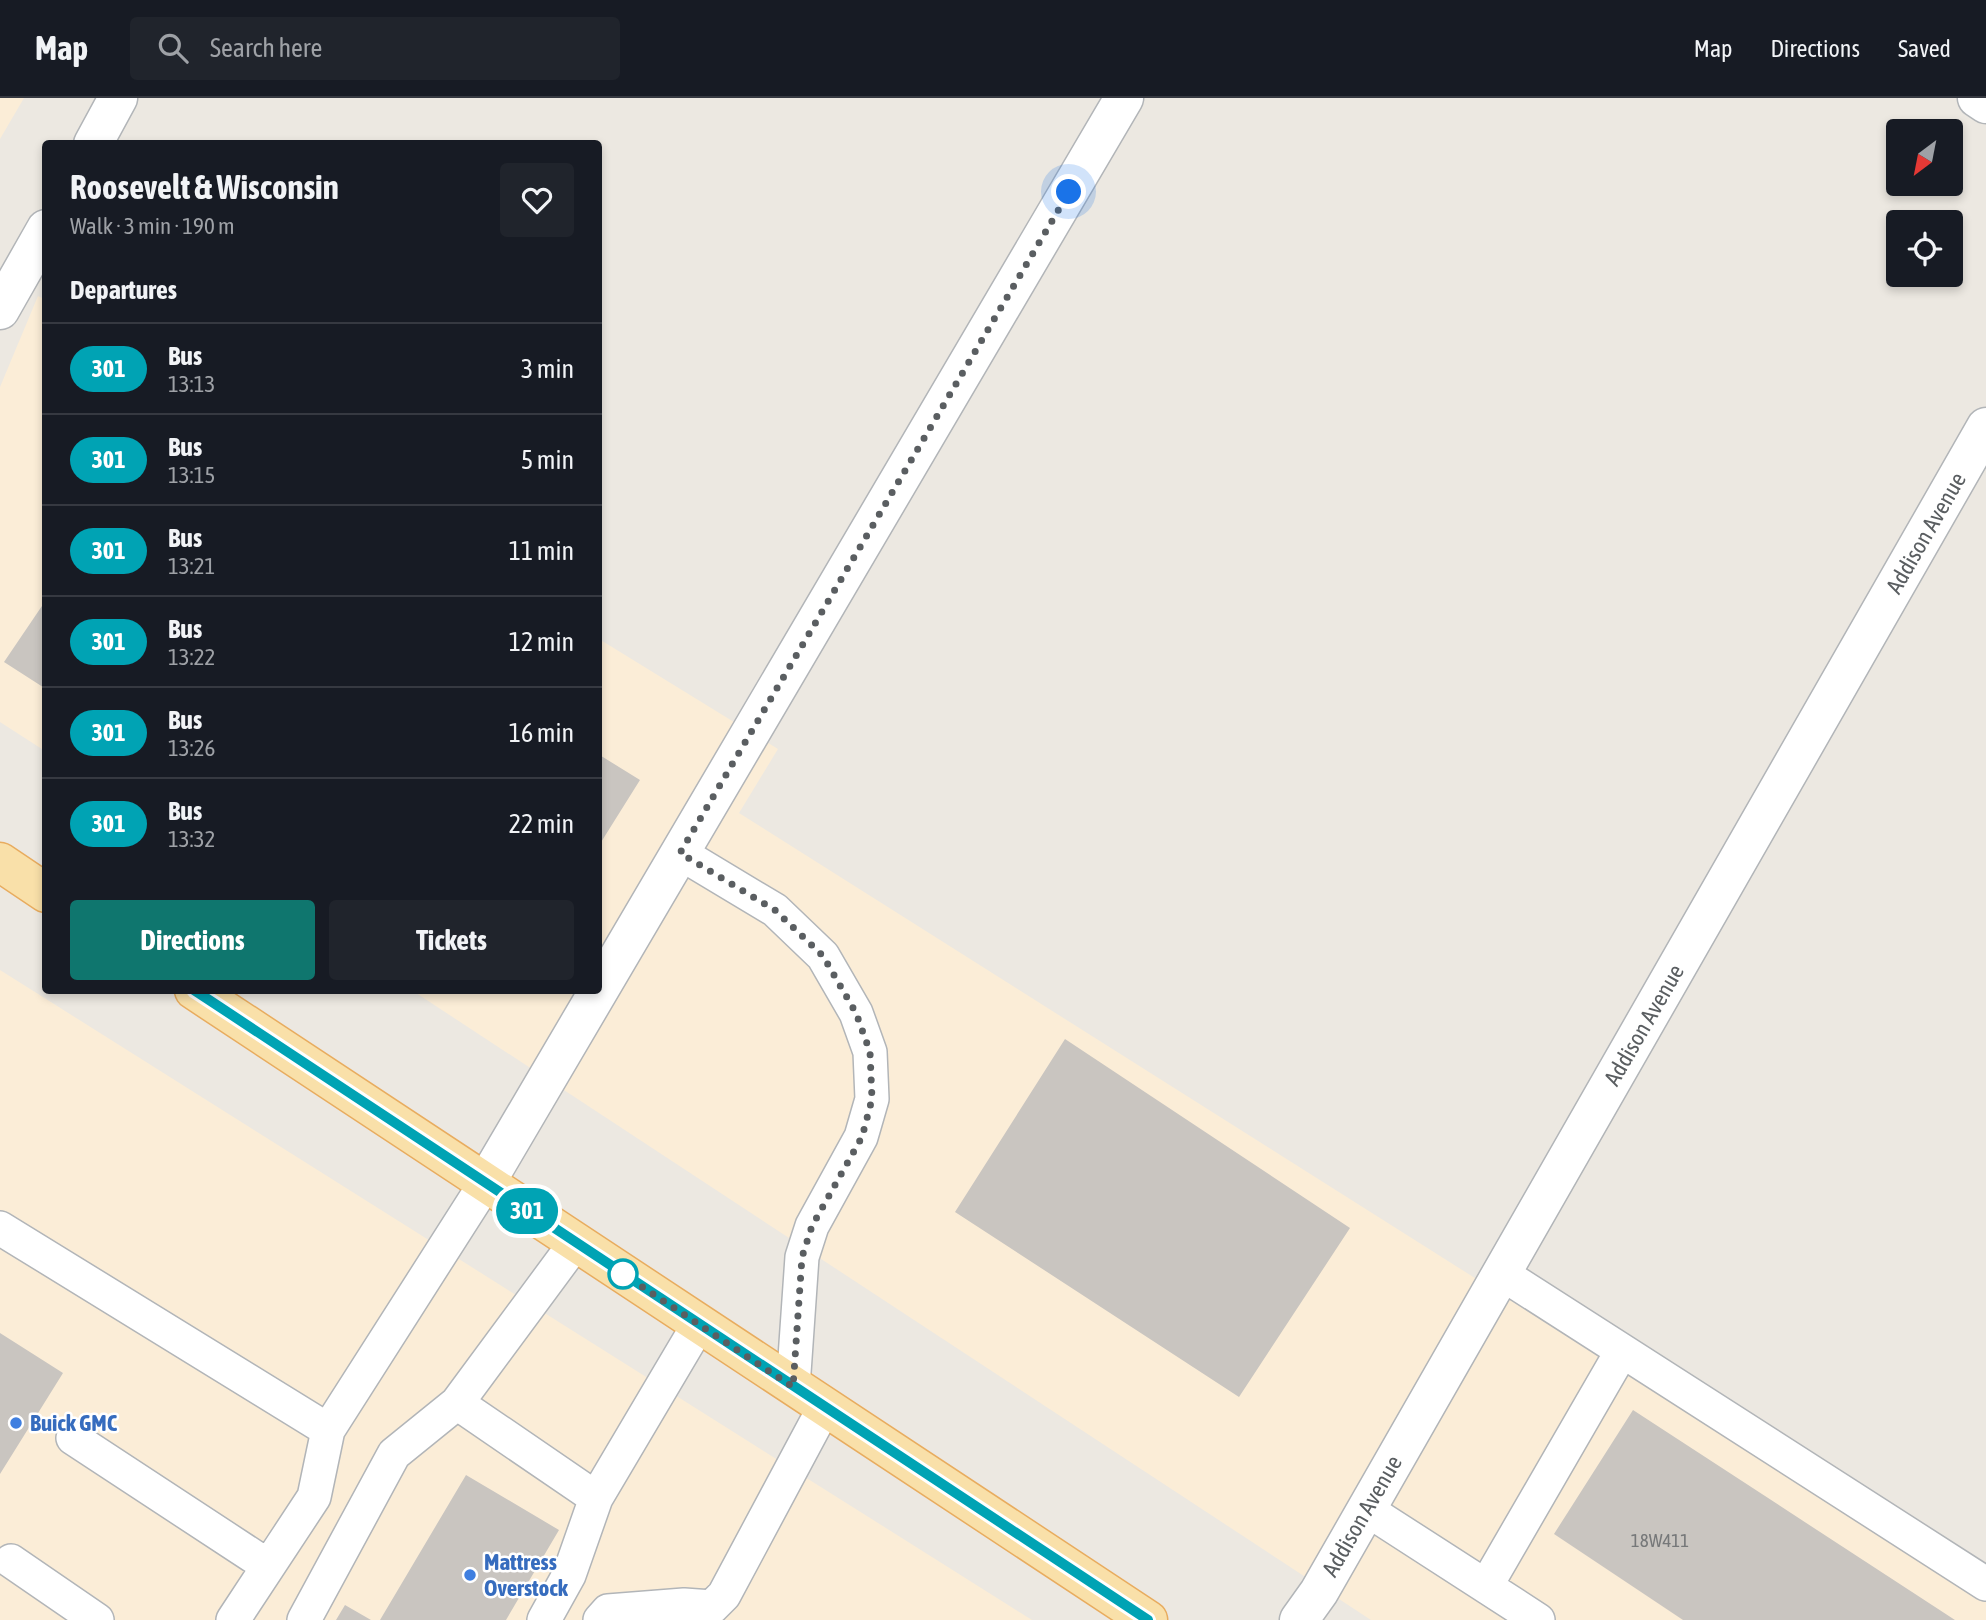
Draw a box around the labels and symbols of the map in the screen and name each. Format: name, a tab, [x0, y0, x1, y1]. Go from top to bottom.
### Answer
north arrow	[1886, 119, 1964, 196]
your location	[1051, 174, 1086, 209]
street label: Addison Avenue	[1881, 468, 1971, 598]
street label: Addison Avenue	[1599, 960, 1689, 1090]
line badge: 301	[487, 1188, 567, 1234]
unlabelled marker	[608, 1259, 638, 1289]
place label: Buick GMC	[30, 1410, 118, 1436]
marker: Buick GMC	[8, 1415, 24, 1431]
street label: Addison Avenue	[1317, 1451, 1407, 1581]
house number: 18W411	[1631, 1529, 1689, 1551]
place label: Mattress Overstock	[484, 1549, 569, 1601]
marker: Mattress Overstock	[462, 1567, 478, 1583]

